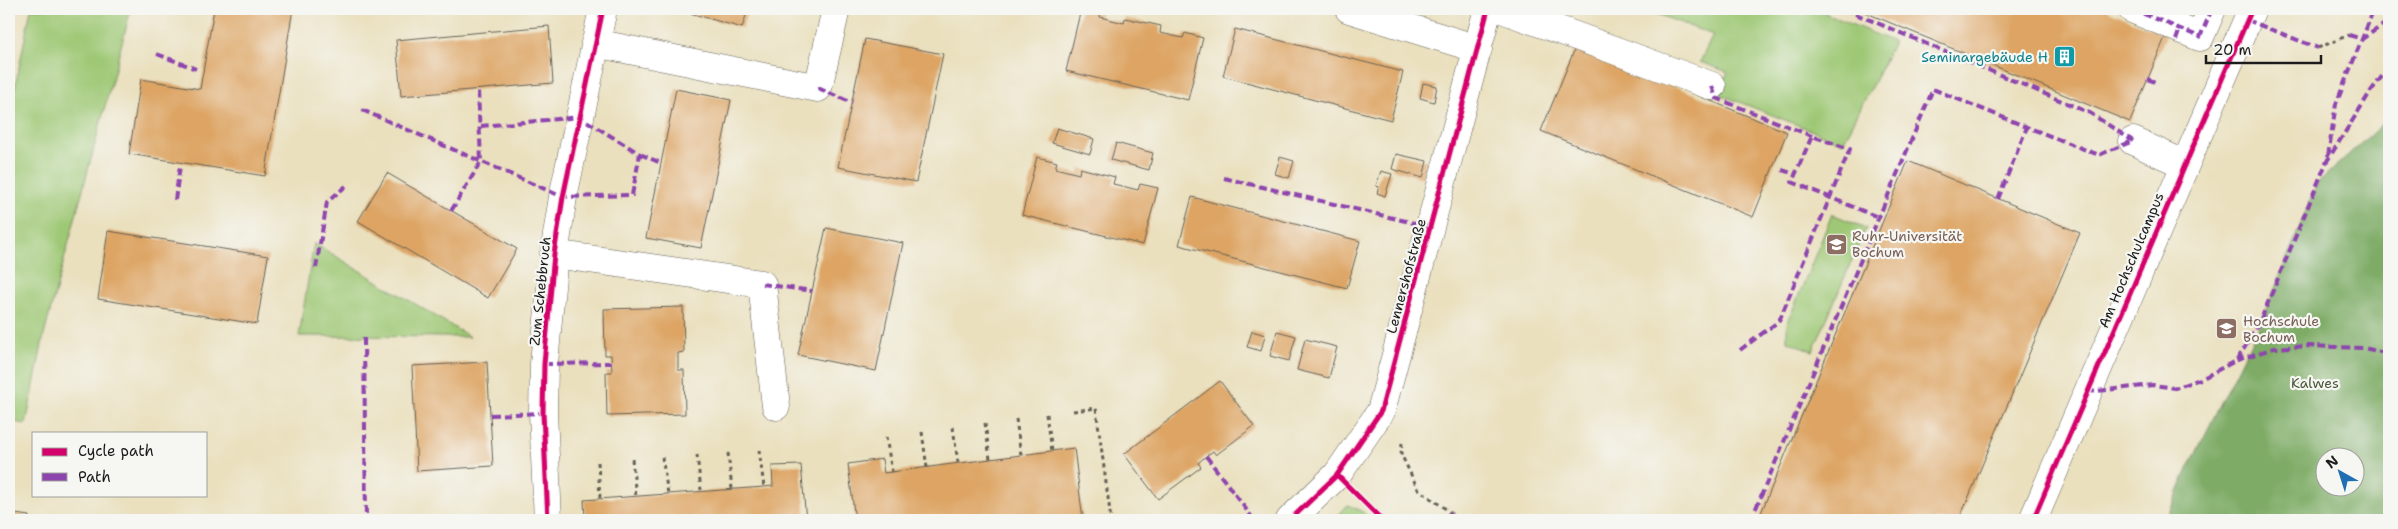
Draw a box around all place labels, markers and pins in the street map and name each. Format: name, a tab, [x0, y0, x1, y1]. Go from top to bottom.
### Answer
building icon: Seminargebäude H	[2052, 45, 2076, 69]
place label: Seminargebäude H	[1921, 48, 2048, 66]
place label: Ruhr-Universität Bochum	[1852, 227, 1962, 261]
school or university icon: Ruhr-Universität Bochum	[1824, 232, 1848, 256]
place label: Hochschule Bochum	[2243, 312, 2319, 346]
school or university icon: Hochschule Bochum	[2215, 317, 2239, 341]

